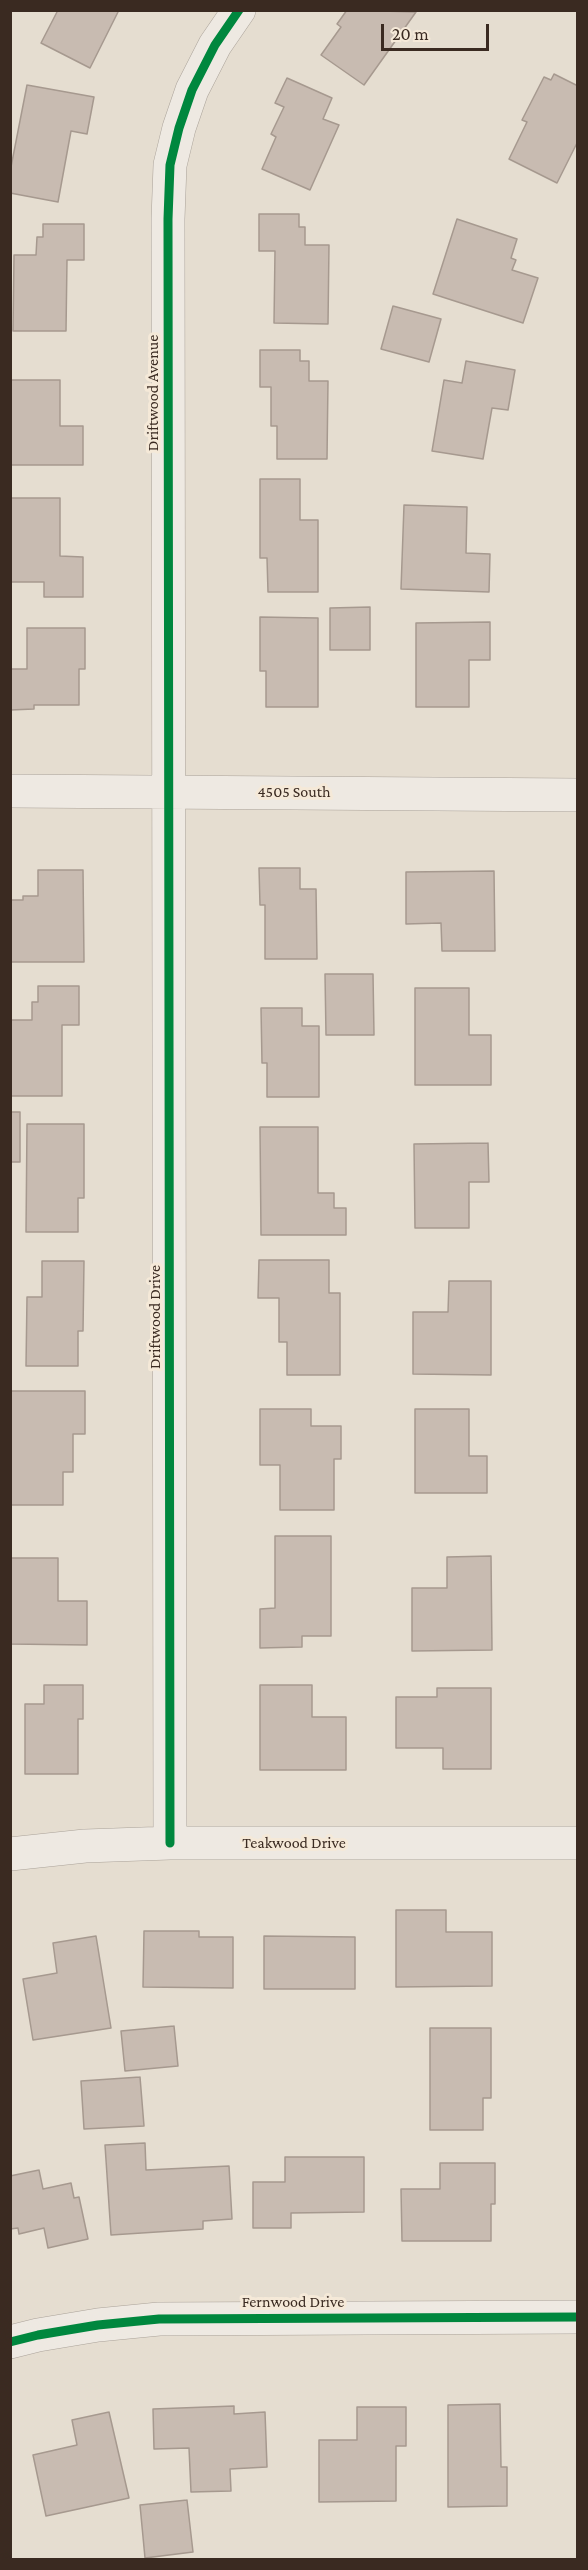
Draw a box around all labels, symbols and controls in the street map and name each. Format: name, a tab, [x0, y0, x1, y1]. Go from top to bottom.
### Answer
scale bar	[384, 12, 492, 50]
text: 20 m	[392, 24, 429, 44]
street label: Driftwood Avenue	[143, 335, 163, 451]
street label: 4505 South	[257, 782, 331, 802]
street label: Driftwood Drive	[145, 1265, 165, 1369]
street label: Teakwood Drive	[242, 1833, 346, 1853]
street label: Fernwood Drive	[242, 2292, 344, 2312]

